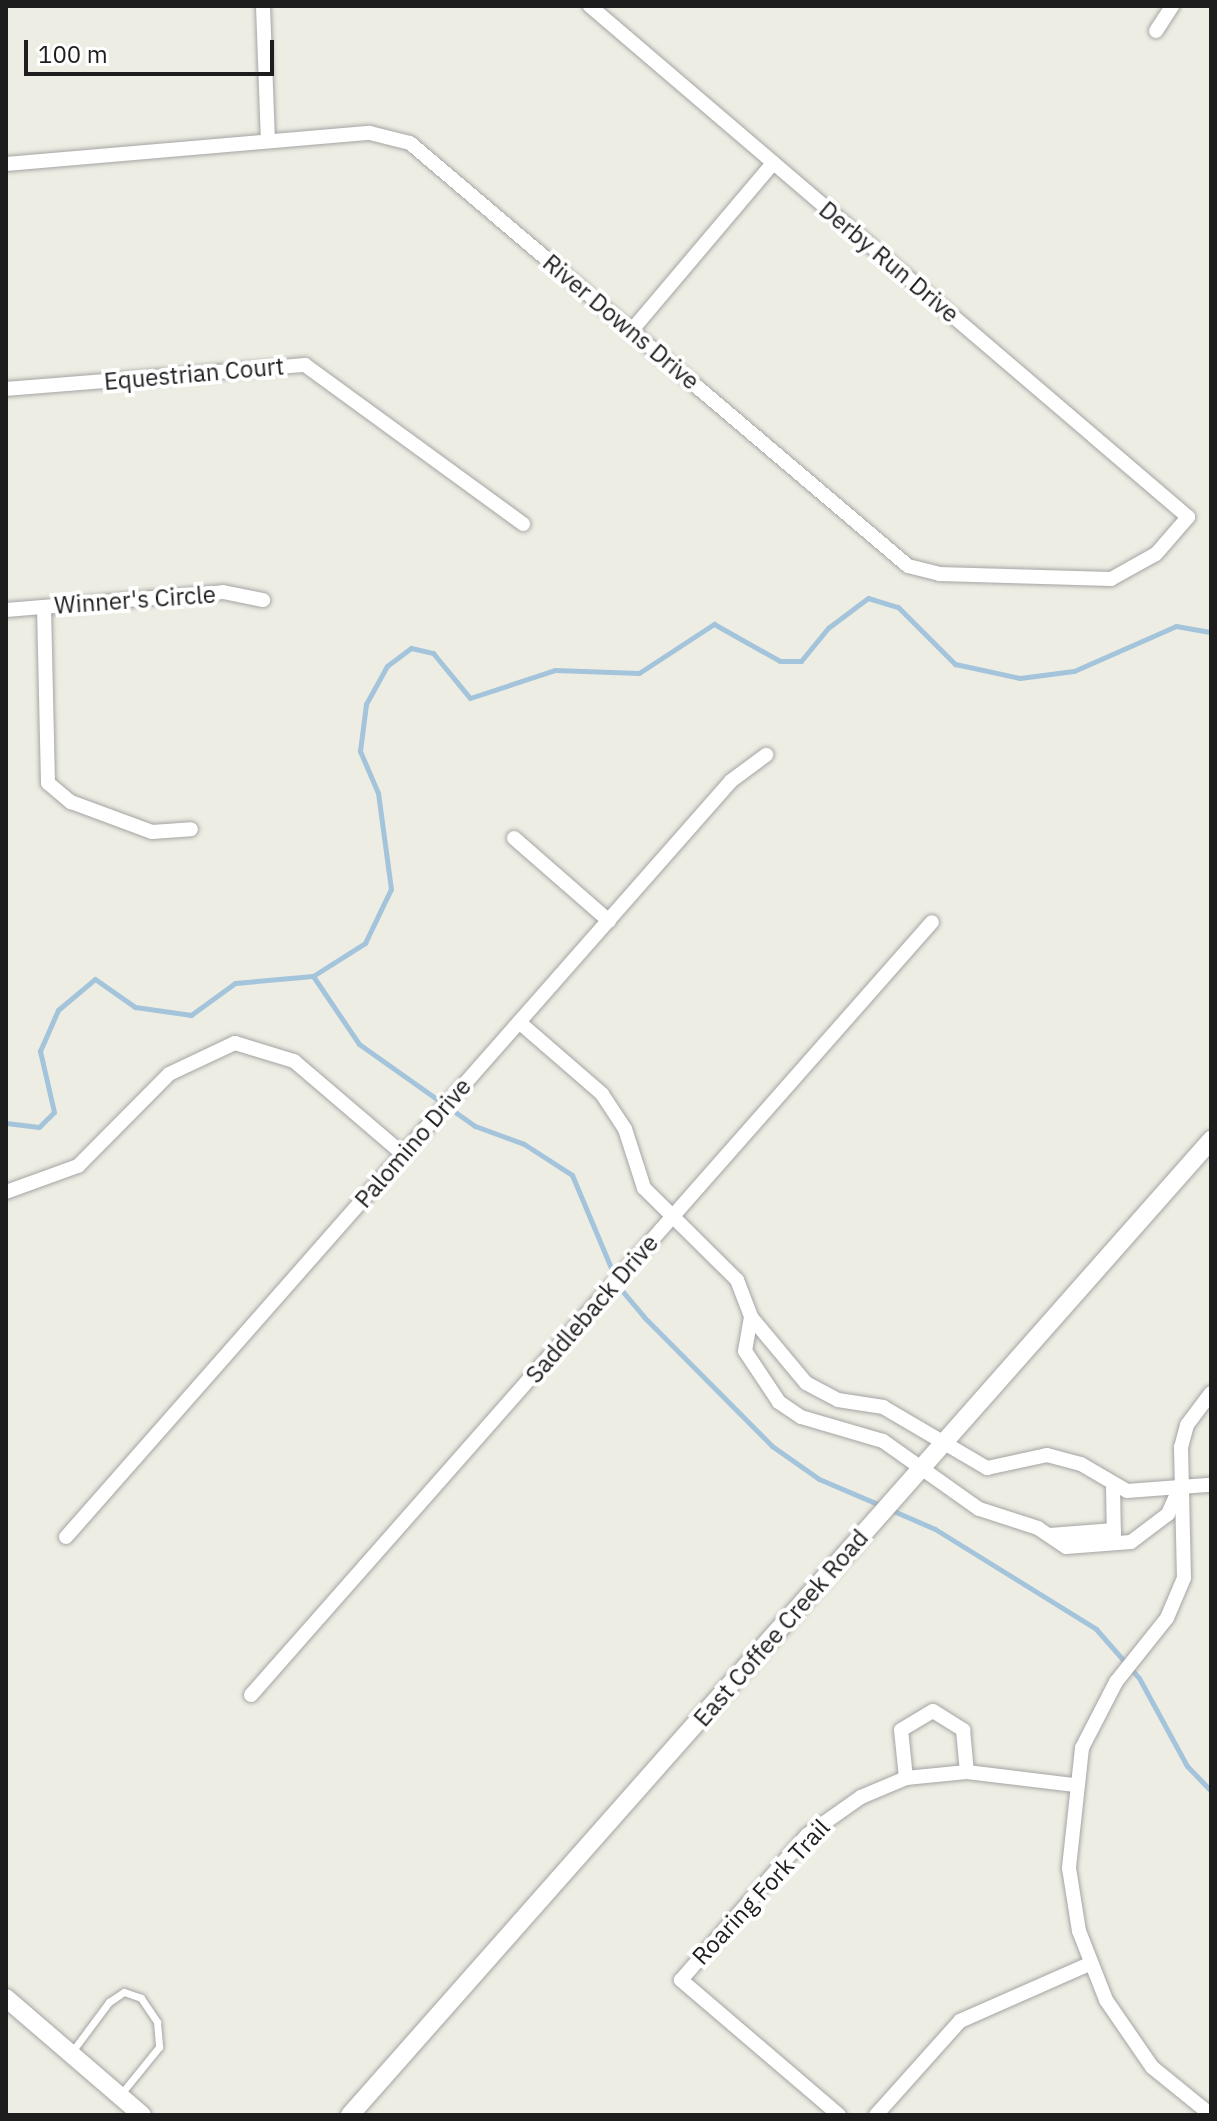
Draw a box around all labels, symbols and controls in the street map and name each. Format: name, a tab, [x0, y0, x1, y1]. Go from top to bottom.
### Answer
scale bar	[28, 24, 278, 74]
text: 100 m	[38, 38, 108, 70]
street label: Derby Run Drive	[813, 195, 965, 329]
street label: River Downs Drive	[537, 248, 705, 396]
street label: Equestrian Court	[103, 352, 285, 396]
street label: Winner's Circle	[53, 580, 217, 620]
street label: Palomino Drive	[349, 1072, 477, 1214]
street label: Saddleback Drive	[520, 1229, 664, 1389]
street label: East Coffee Creek Road	[688, 1524, 874, 1732]
street label: Roaring Fork Trail	[686, 1813, 836, 1971]

